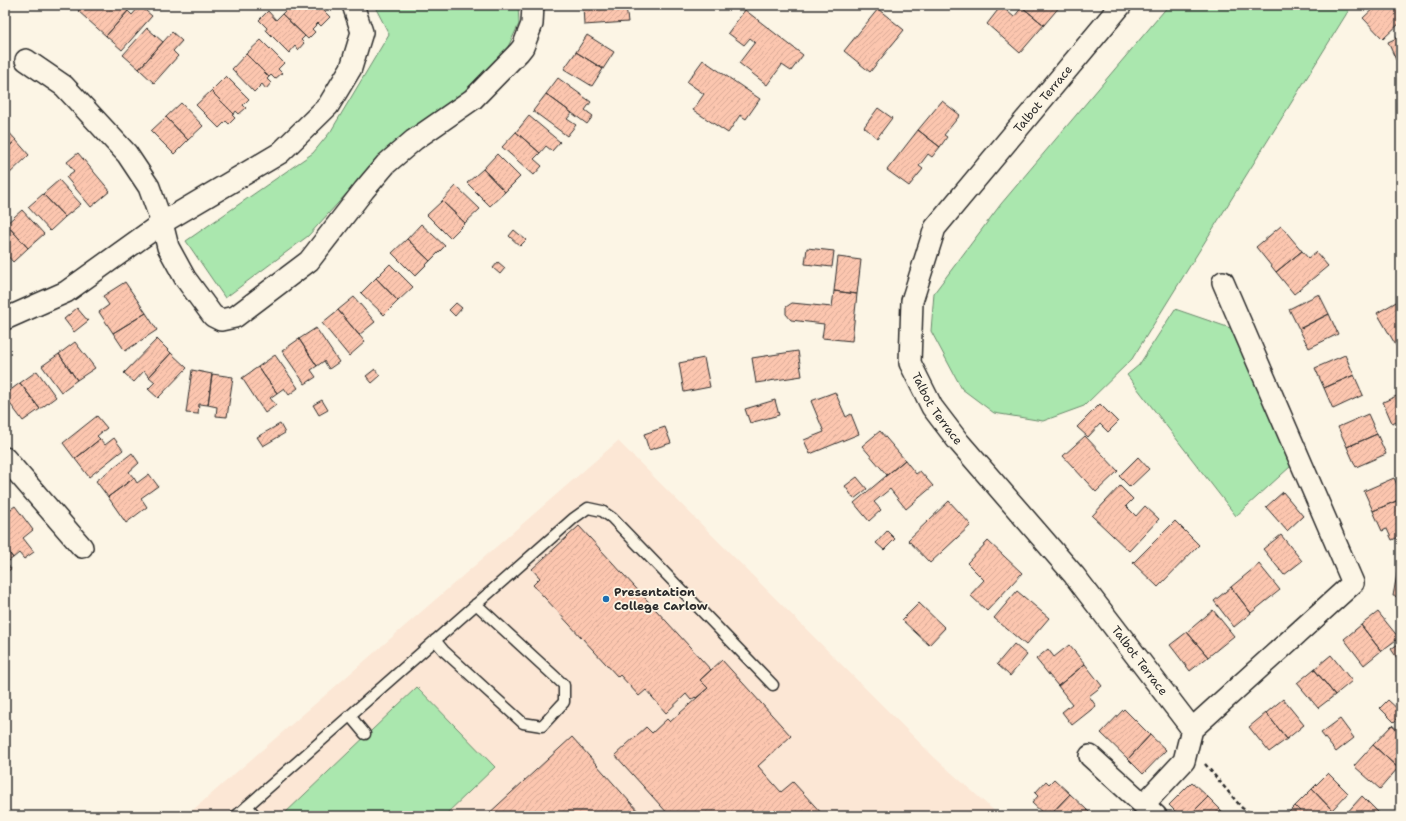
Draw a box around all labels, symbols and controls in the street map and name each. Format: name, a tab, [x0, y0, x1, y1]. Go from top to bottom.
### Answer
street label: Talbot Terrace	[1010, 62, 1076, 136]
street label: Talbot Terrace	[908, 370, 966, 448]
place label: Presentation College Carlow	[614, 584, 708, 614]
marker: Presentation College Carlow	[601, 594, 611, 604]
street label: Talbot Terrace	[1108, 623, 1171, 699]

